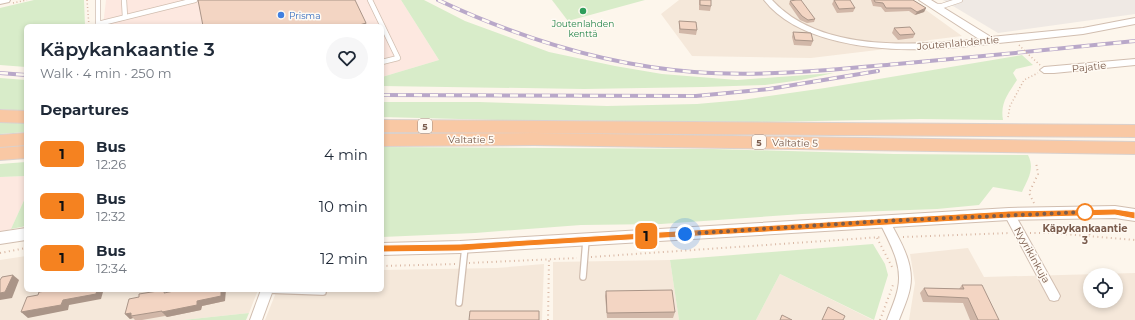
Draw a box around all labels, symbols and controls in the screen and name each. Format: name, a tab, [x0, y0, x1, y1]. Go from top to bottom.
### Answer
marker: Joutenlahden kenttä	[578, 6, 588, 16]
marker: Prisma	[276, 10, 286, 20]
place label: Prisma	[289, 10, 320, 21]
place label: Joutenlahden kenttä	[551, 18, 614, 39]
street label: Joutenlahdentie	[915, 33, 1000, 53]
button: heart	[326, 37, 368, 79]
text: Käpykankaantie 3	[40, 38, 215, 61]
street label: Pajatie	[1071, 59, 1107, 75]
text: Walk · 4 min · 250 m	[40, 65, 171, 81]
text: Departures	[40, 100, 129, 119]
road number: 5	[418, 119, 432, 133]
street label: Valtatie 5	[448, 133, 494, 146]
road number: 5	[752, 135, 766, 149]
street label: Valtatie 5	[772, 136, 818, 150]
text: Bus	[96, 137, 126, 156]
text: 1	[59, 145, 65, 163]
text: 4 min	[324, 145, 368, 164]
text: 12:26	[96, 156, 126, 172]
text: Bus	[96, 189, 126, 208]
text: 1	[59, 197, 65, 215]
text: 10 min	[319, 197, 368, 216]
marker: Käpykankaantie 3	[1076, 203, 1094, 221]
text: 12:32	[96, 208, 125, 224]
place label: Käpykankaantie 3	[1042, 222, 1128, 247]
line badge: 1	[633, 223, 659, 249]
your location	[675, 224, 695, 244]
street label: Nyyrikinkuja	[1011, 225, 1053, 285]
text: 1	[643, 227, 649, 245]
text: Bus	[96, 241, 126, 260]
text: 1	[59, 249, 65, 267]
text: 12 min	[320, 249, 368, 268]
text: 12:34	[96, 260, 127, 276]
map controls	[1083, 268, 1123, 308]
button: locate	[1083, 268, 1123, 308]

